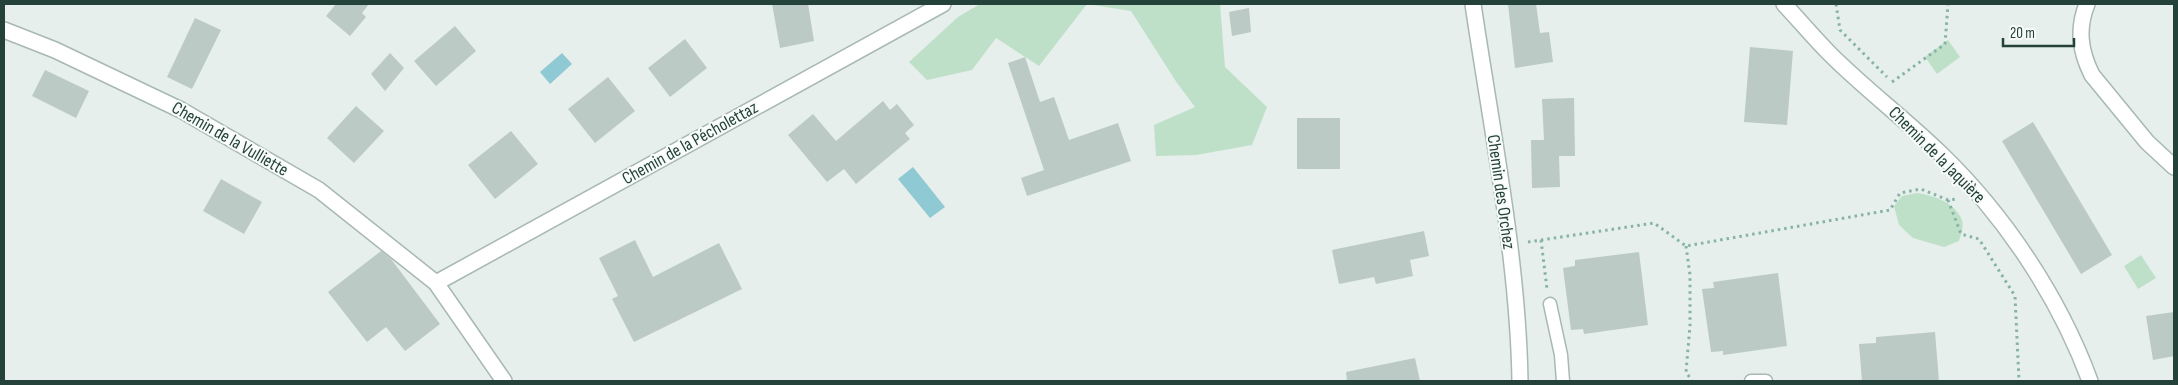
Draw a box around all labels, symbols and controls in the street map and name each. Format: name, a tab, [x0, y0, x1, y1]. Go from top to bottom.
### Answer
scale bar	[2003, 15, 2074, 47]
text: 20 m	[2010, 24, 2035, 43]
street label: Chemin de la Vulliette	[168, 97, 292, 181]
street label: Chemin de la Pécholettaz	[618, 97, 762, 189]
street label: Chemin de la Jaquière	[1884, 102, 1990, 208]
street label: Chemin des Orchez	[1483, 133, 1520, 251]

